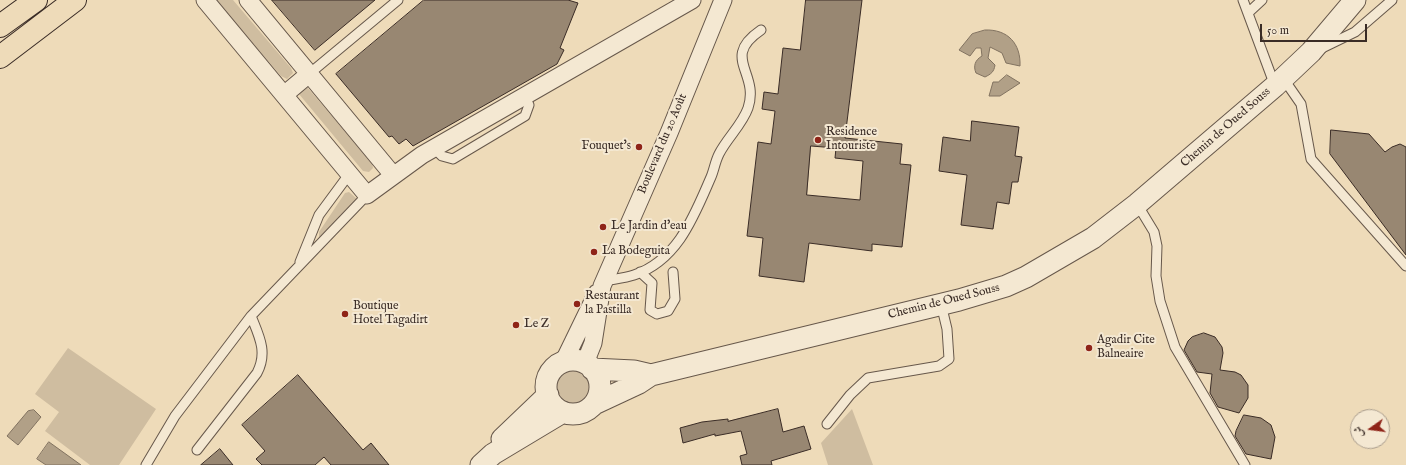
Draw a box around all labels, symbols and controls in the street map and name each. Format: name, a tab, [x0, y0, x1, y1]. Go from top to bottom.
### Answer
scale bar	[1262, 16, 1369, 42]
text: 50 m	[1267, 23, 1289, 38]
street label: Chemin de Oued Souss	[1178, 85, 1274, 171]
street label: Boulevard du 20 Août	[635, 92, 691, 196]
place label: Residence Intouriste	[826, 126, 877, 154]
marker: Residence Intouriste	[813, 135, 823, 145]
place label: Fouquet's	[582, 140, 631, 154]
marker: Fouquet's	[634, 142, 644, 152]
place label: Le Jardin d'eau	[611, 220, 687, 234]
marker: Le Jardin d'eau	[598, 222, 608, 232]
place label: La Bodeguita	[602, 245, 670, 259]
marker: La Bodeguita	[589, 247, 599, 257]
street label: Chemin de Oued Souss	[887, 281, 1001, 323]
place label: Restaurant la Pastilla	[585, 290, 639, 318]
marker: Restaurant la Pastilla	[572, 299, 582, 309]
place label: Boutique Hotel Tagadirt	[353, 300, 428, 328]
marker: Boutique Hotel Tagadirt	[340, 309, 350, 319]
place label: Le Z	[524, 318, 549, 332]
marker: Le Z	[511, 320, 521, 330]
place label: Agadir Cite Balneaire	[1097, 334, 1155, 362]
marker: Agadir Cite Balneaire	[1084, 343, 1094, 353]
north arrow	[1350, 409, 1390, 449]
text: ش	[1351, 425, 1367, 439]

